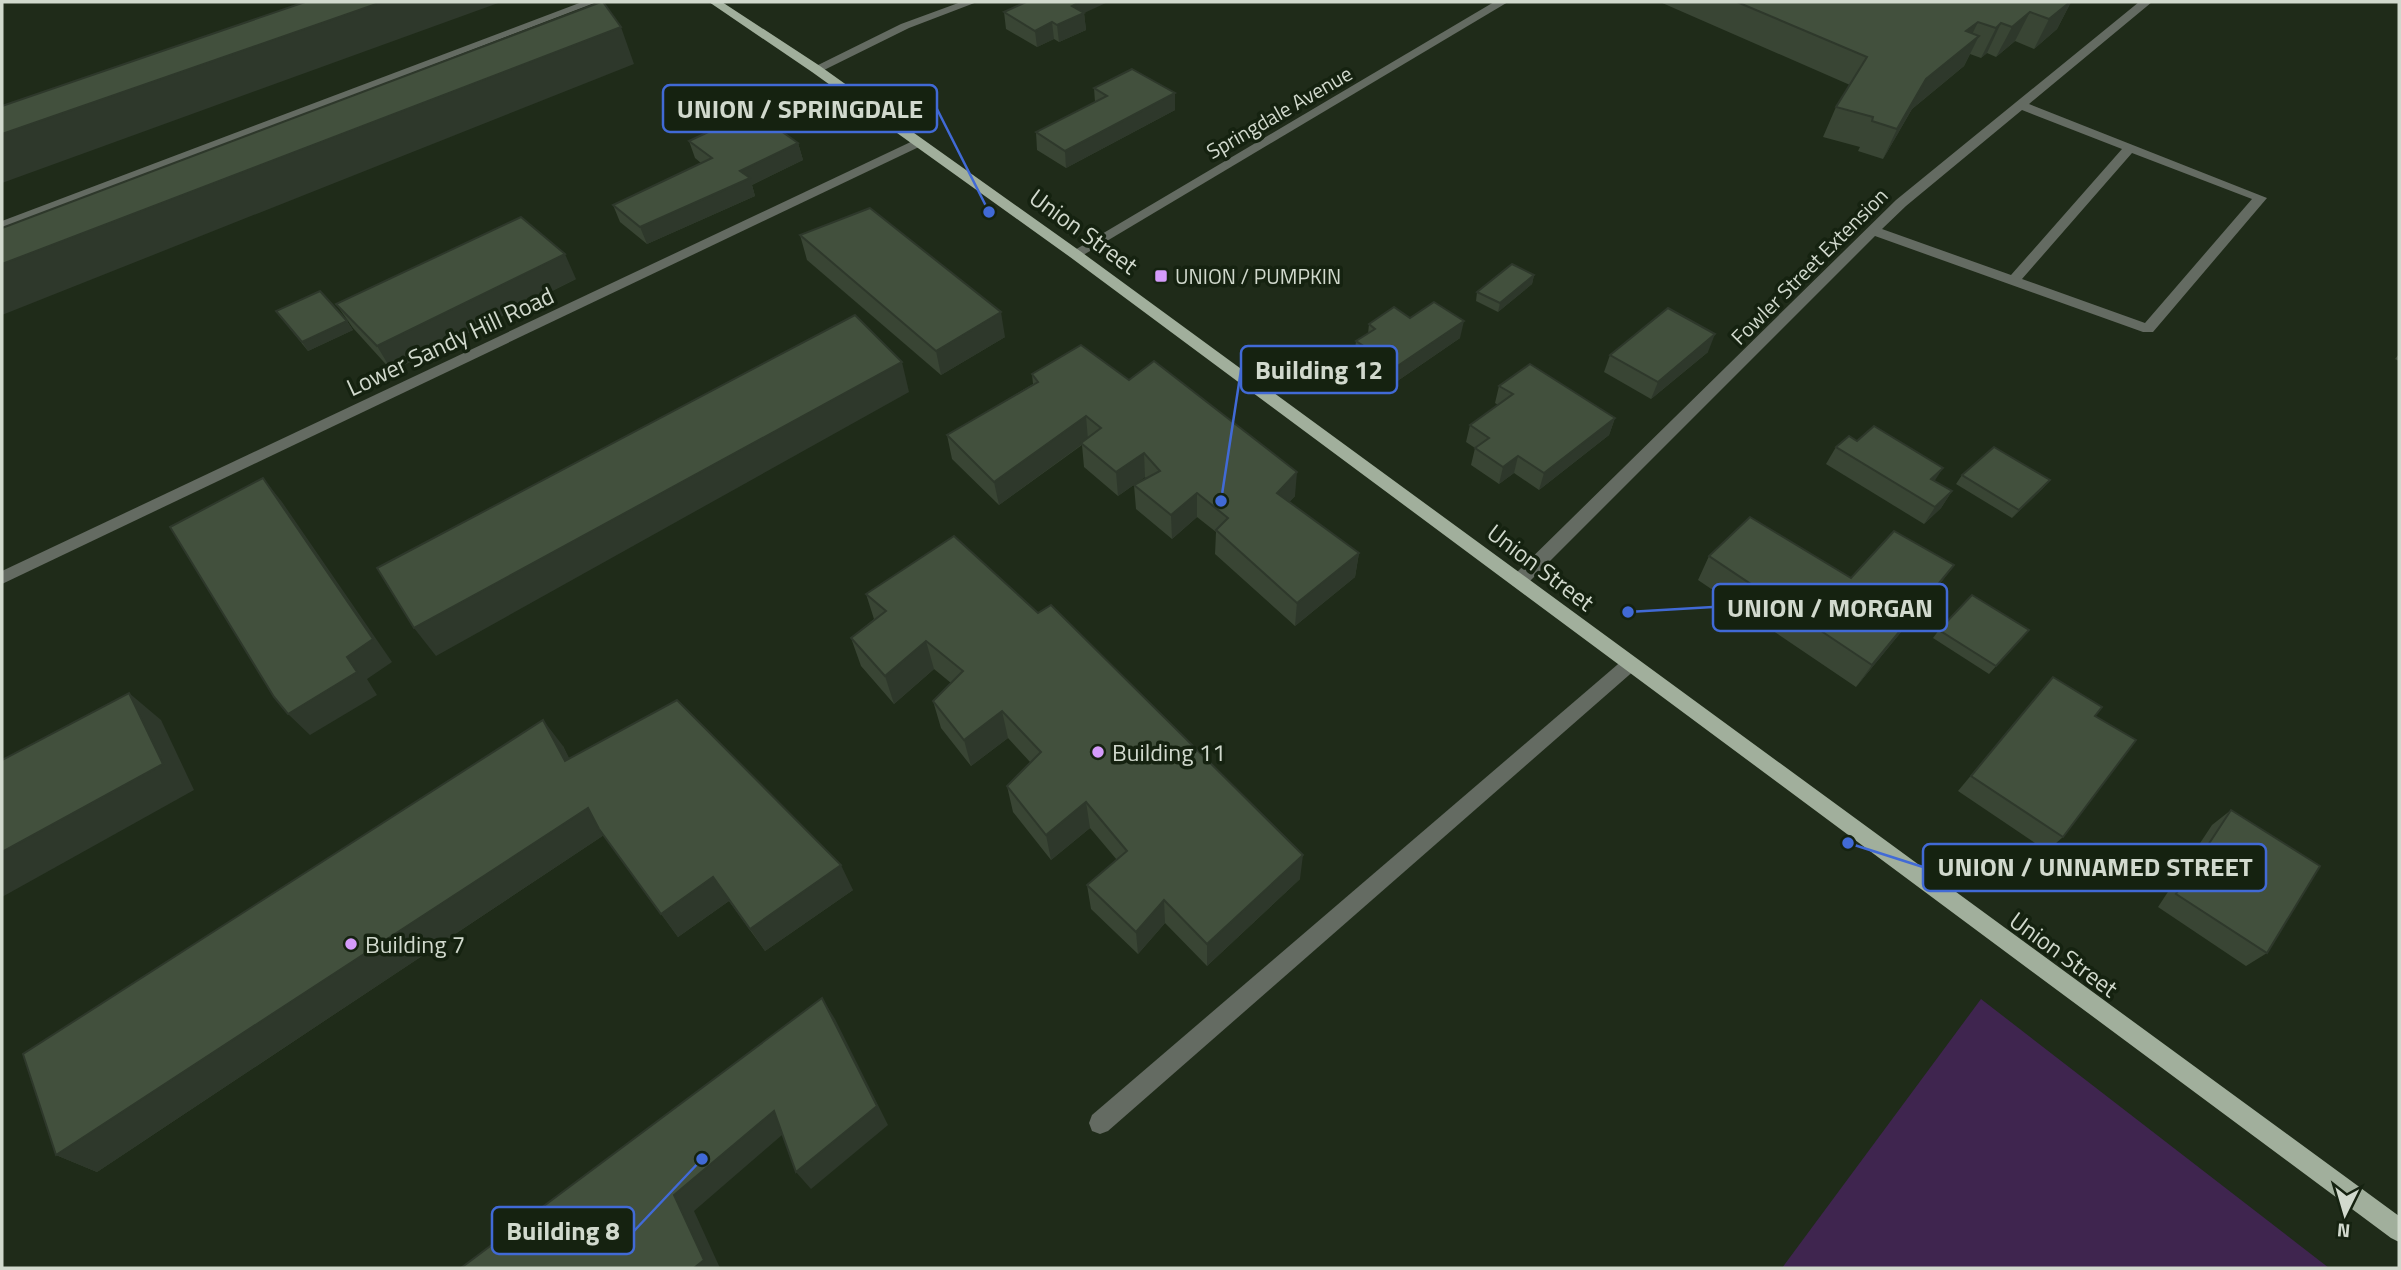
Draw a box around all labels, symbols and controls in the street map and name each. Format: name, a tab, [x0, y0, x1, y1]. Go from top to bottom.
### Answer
street label: Springdale Avenue	[1200, 57, 1358, 167]
callout: UNION / SPRINGDALE	[663, 85, 937, 132]
text: UNION / SPRINGDALE	[677, 89, 923, 128]
street label: Union Street	[1022, 179, 1146, 283]
street label: Fowler Street Extension	[1723, 180, 1895, 352]
place label: UNION / PUMPKIN	[1175, 260, 1341, 292]
marker: UNION / PUMPKIN	[1153, 268, 1169, 284]
street label: Lower Sandy Hill Road	[340, 277, 560, 405]
callout: Building 12	[1241, 346, 1397, 393]
text: Building 12	[1255, 350, 1383, 389]
street label: Union Street	[1480, 515, 1603, 620]
callout: UNION / MORGAN	[1713, 584, 1947, 631]
text: UNION / MORGAN	[1727, 588, 1933, 627]
place label: Building 11	[1112, 734, 1226, 770]
marker: Building 11	[1090, 744, 1106, 760]
callout: UNION / UNNAMED STREET	[1923, 844, 2266, 891]
text: UNION / UNNAMED STREET	[1937, 847, 2253, 886]
street label: Union Street	[2002, 902, 2126, 1006]
place label: Building 7	[365, 926, 465, 962]
marker: Building 7	[343, 936, 359, 952]
north arrow	[2310, 1179, 2380, 1249]
callout: Building 8	[492, 1207, 634, 1254]
text: Building 8	[506, 1211, 620, 1250]
text: N	[2336, 1216, 2351, 1246]

